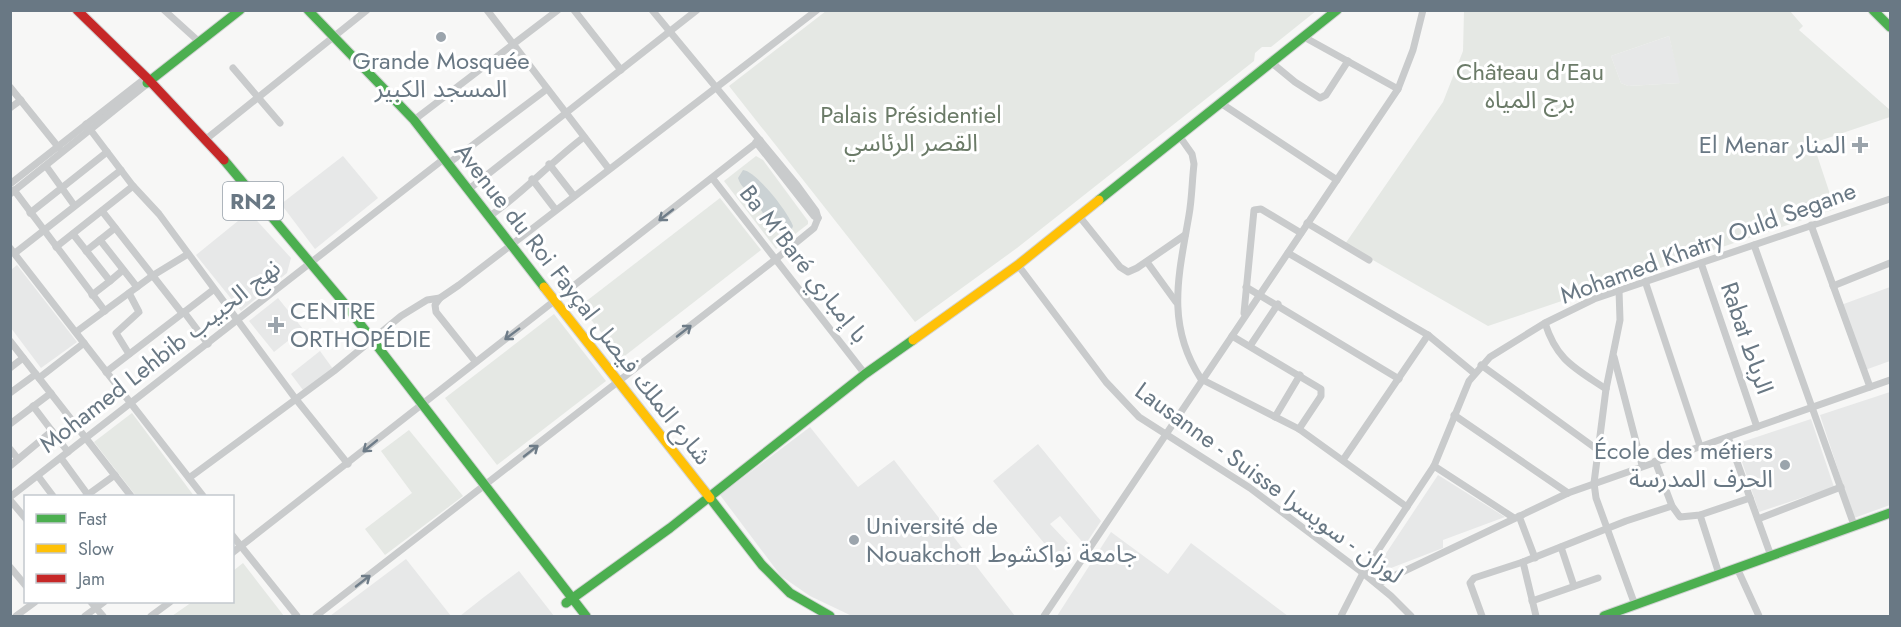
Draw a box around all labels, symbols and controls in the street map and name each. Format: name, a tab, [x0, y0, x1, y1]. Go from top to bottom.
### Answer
marker: Grande Mosquée المسجد الكبير	[434, 30, 448, 44]
place label: Grande Mosquée المسجد الكبير	[352, 43, 530, 106]
park label: Château d'Eau برج المياه	[1456, 54, 1604, 117]
park label: Palais Présidentiel القصر الرئاسي	[820, 97, 1002, 162]
place label: El Menar المنار	[1699, 127, 1846, 162]
street label: Avenue du Roi Fayçal شارع الملك فيصل	[446, 135, 720, 472]
marker: El Menar المنار	[1851, 136, 1869, 154]
street label: Mohamed Khatry Ould Segane	[1555, 173, 1861, 312]
street label: Ba M'Baré با إمباري	[730, 177, 877, 351]
road number: RN2	[223, 182, 283, 220]
one-way arrow	[659, 208, 675, 221]
street label: Mohamed Lehbib نهج الحبيب	[32, 250, 288, 461]
street label: Rabat الرباط	[1712, 277, 1783, 399]
place label: CENTRE ORTHOPÉDIE	[290, 293, 431, 356]
marker: CENTRE ORTHOPÉDIE	[267, 316, 285, 334]
one-way arrow	[676, 324, 692, 337]
one-way arrow	[504, 327, 520, 340]
street label: Lausanne - Suisse لوزان - سويسرا	[1128, 373, 1411, 592]
place label: École des métiers الحرف المدرسة	[1594, 433, 1773, 496]
one-way arrow	[362, 440, 378, 453]
one-way arrow	[522, 445, 538, 457]
marker: École des métiers الحرف المدرسة	[1778, 458, 1792, 472]
legend	[24, 495, 234, 603]
text: Fast	[78, 506, 107, 532]
place label: Université de Nouakchott جامعة نواكشوط	[866, 508, 1137, 571]
marker: Université de Nouakchott جامعة نواكشوط	[847, 533, 861, 547]
text: Slow	[78, 536, 115, 562]
text: Jam	[76, 566, 105, 592]
one-way arrow	[354, 574, 370, 587]

